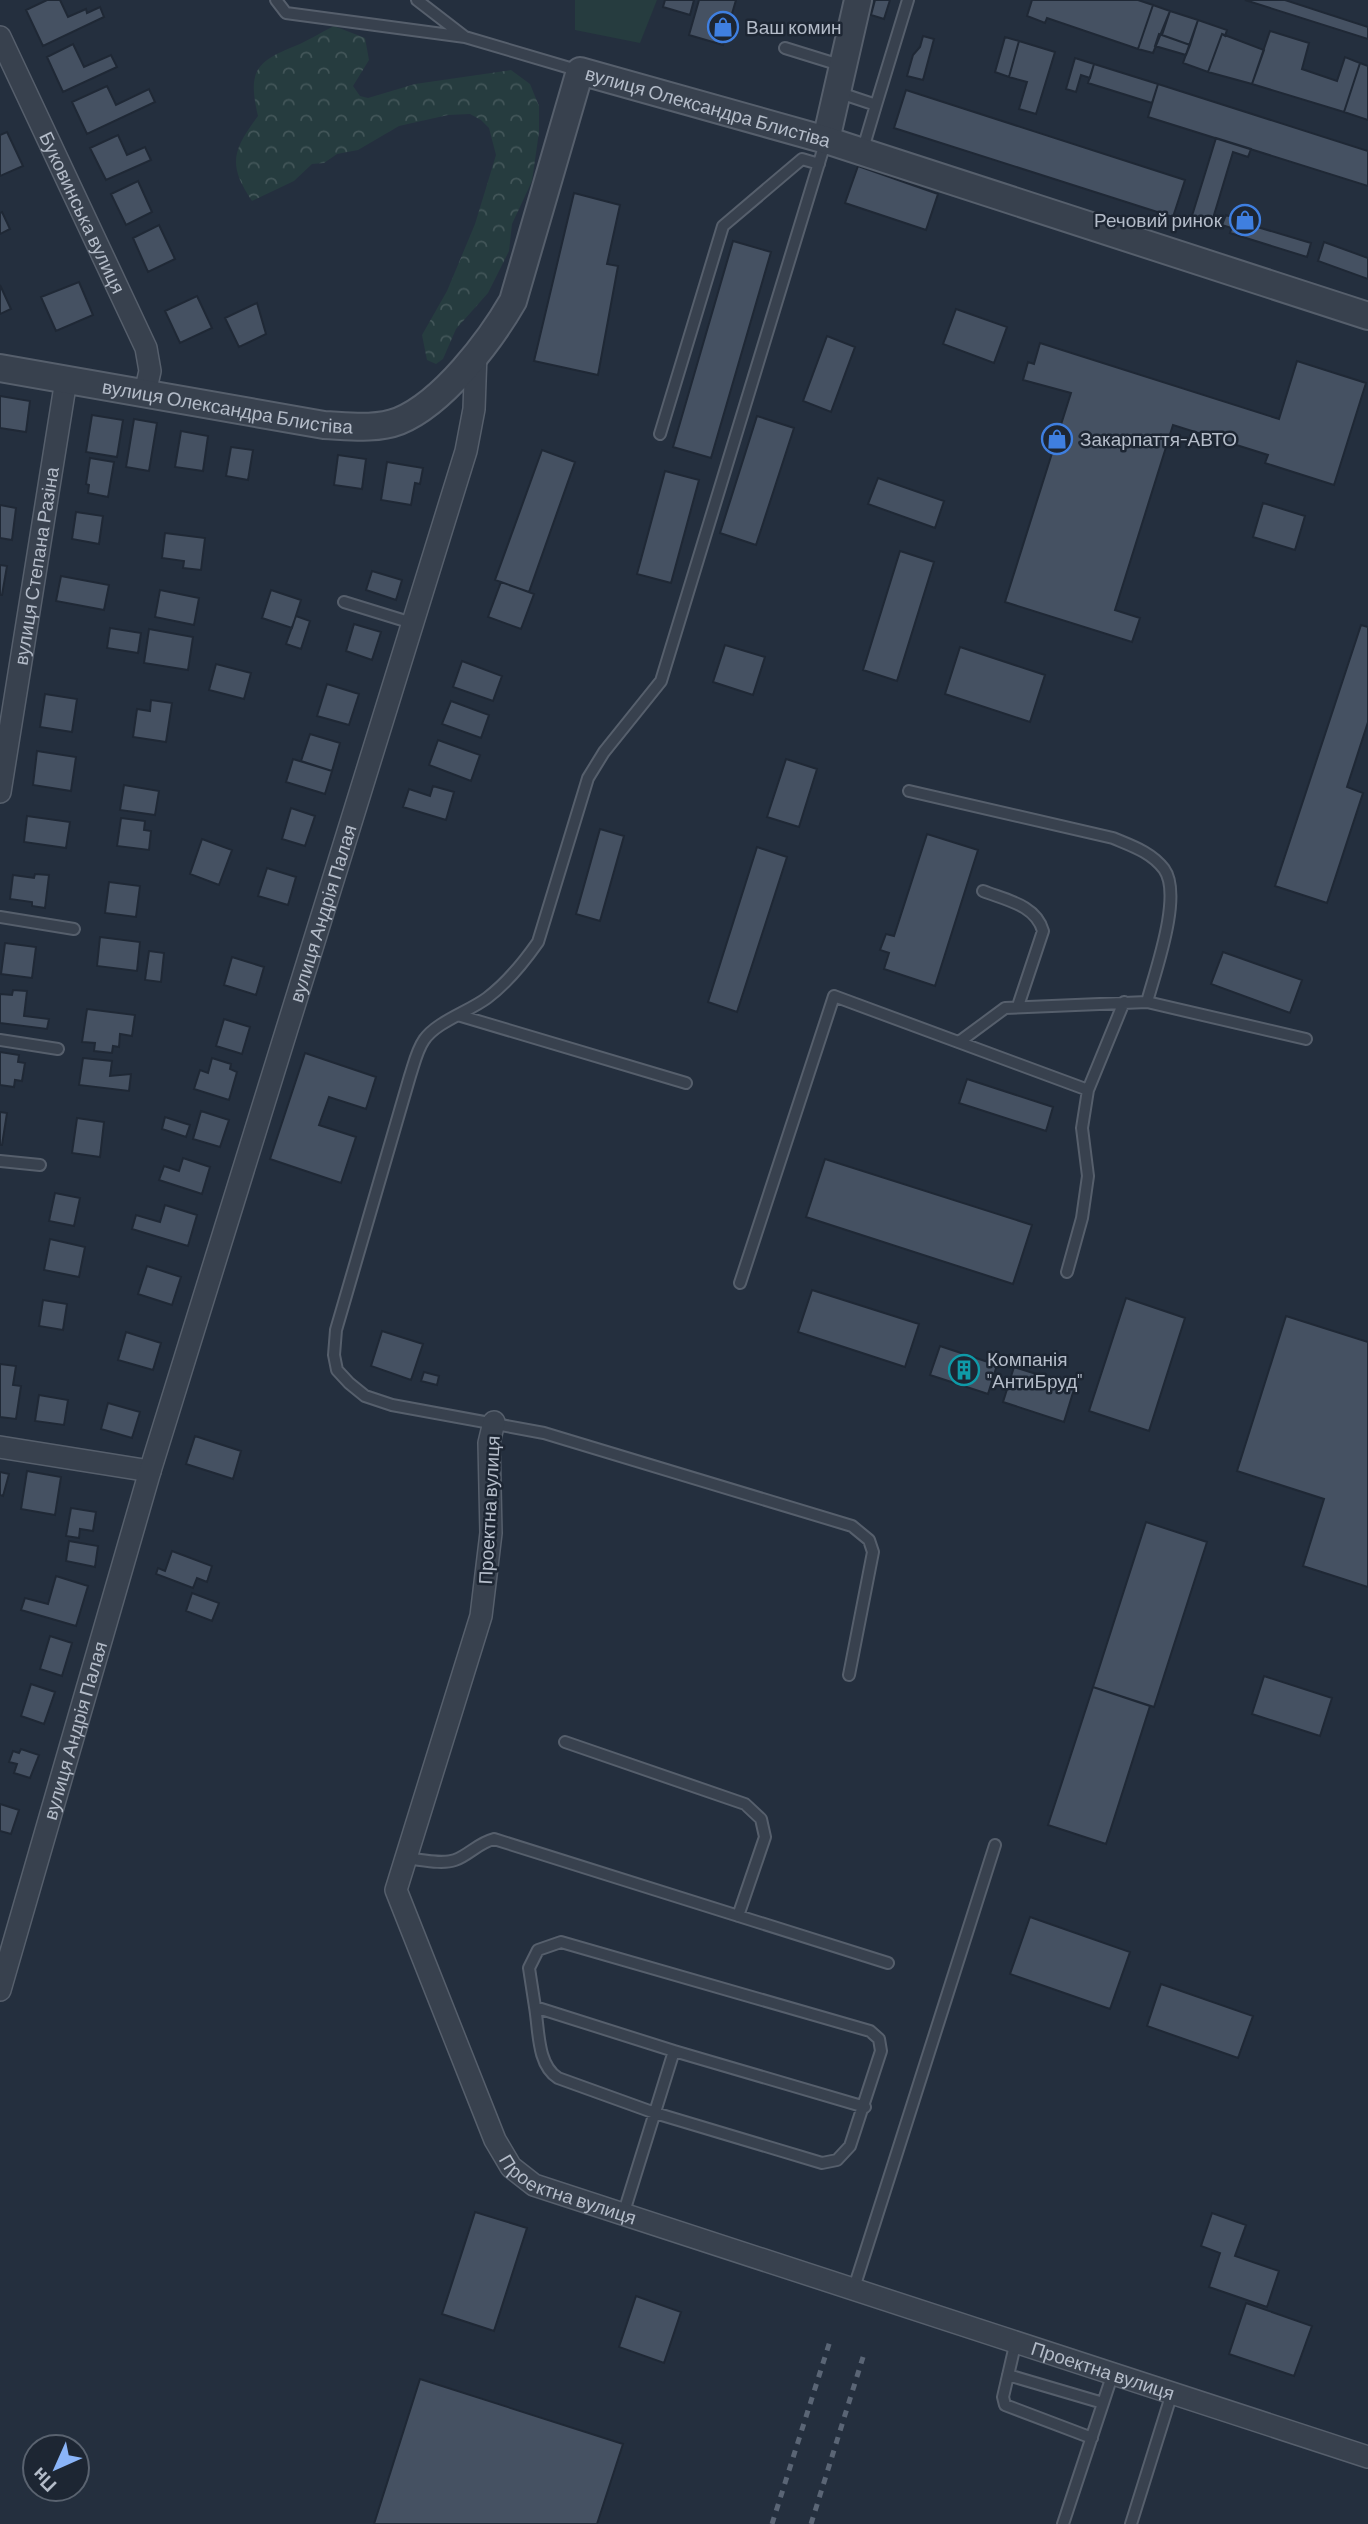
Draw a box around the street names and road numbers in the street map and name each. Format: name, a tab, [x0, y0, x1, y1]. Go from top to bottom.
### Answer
street label: вулиця Олександра Блистіва	[583, 61, 834, 152]
street label: Буковинська вулиця	[35, 128, 131, 297]
street label: вулиця Олександра Блистіва	[101, 374, 354, 438]
street label: вулиця Степана Разіна	[9, 465, 63, 667]
street label: вулиця Андрія Палая	[284, 822, 361, 1005]
street label: Проектна вулиця	[473, 1435, 504, 1585]
street label: вулиця Андрія Палая	[38, 1638, 111, 1822]
street label: Проектна вулиця	[495, 2150, 639, 2229]
street label: Проектна вулиця	[1029, 2336, 1178, 2404]

